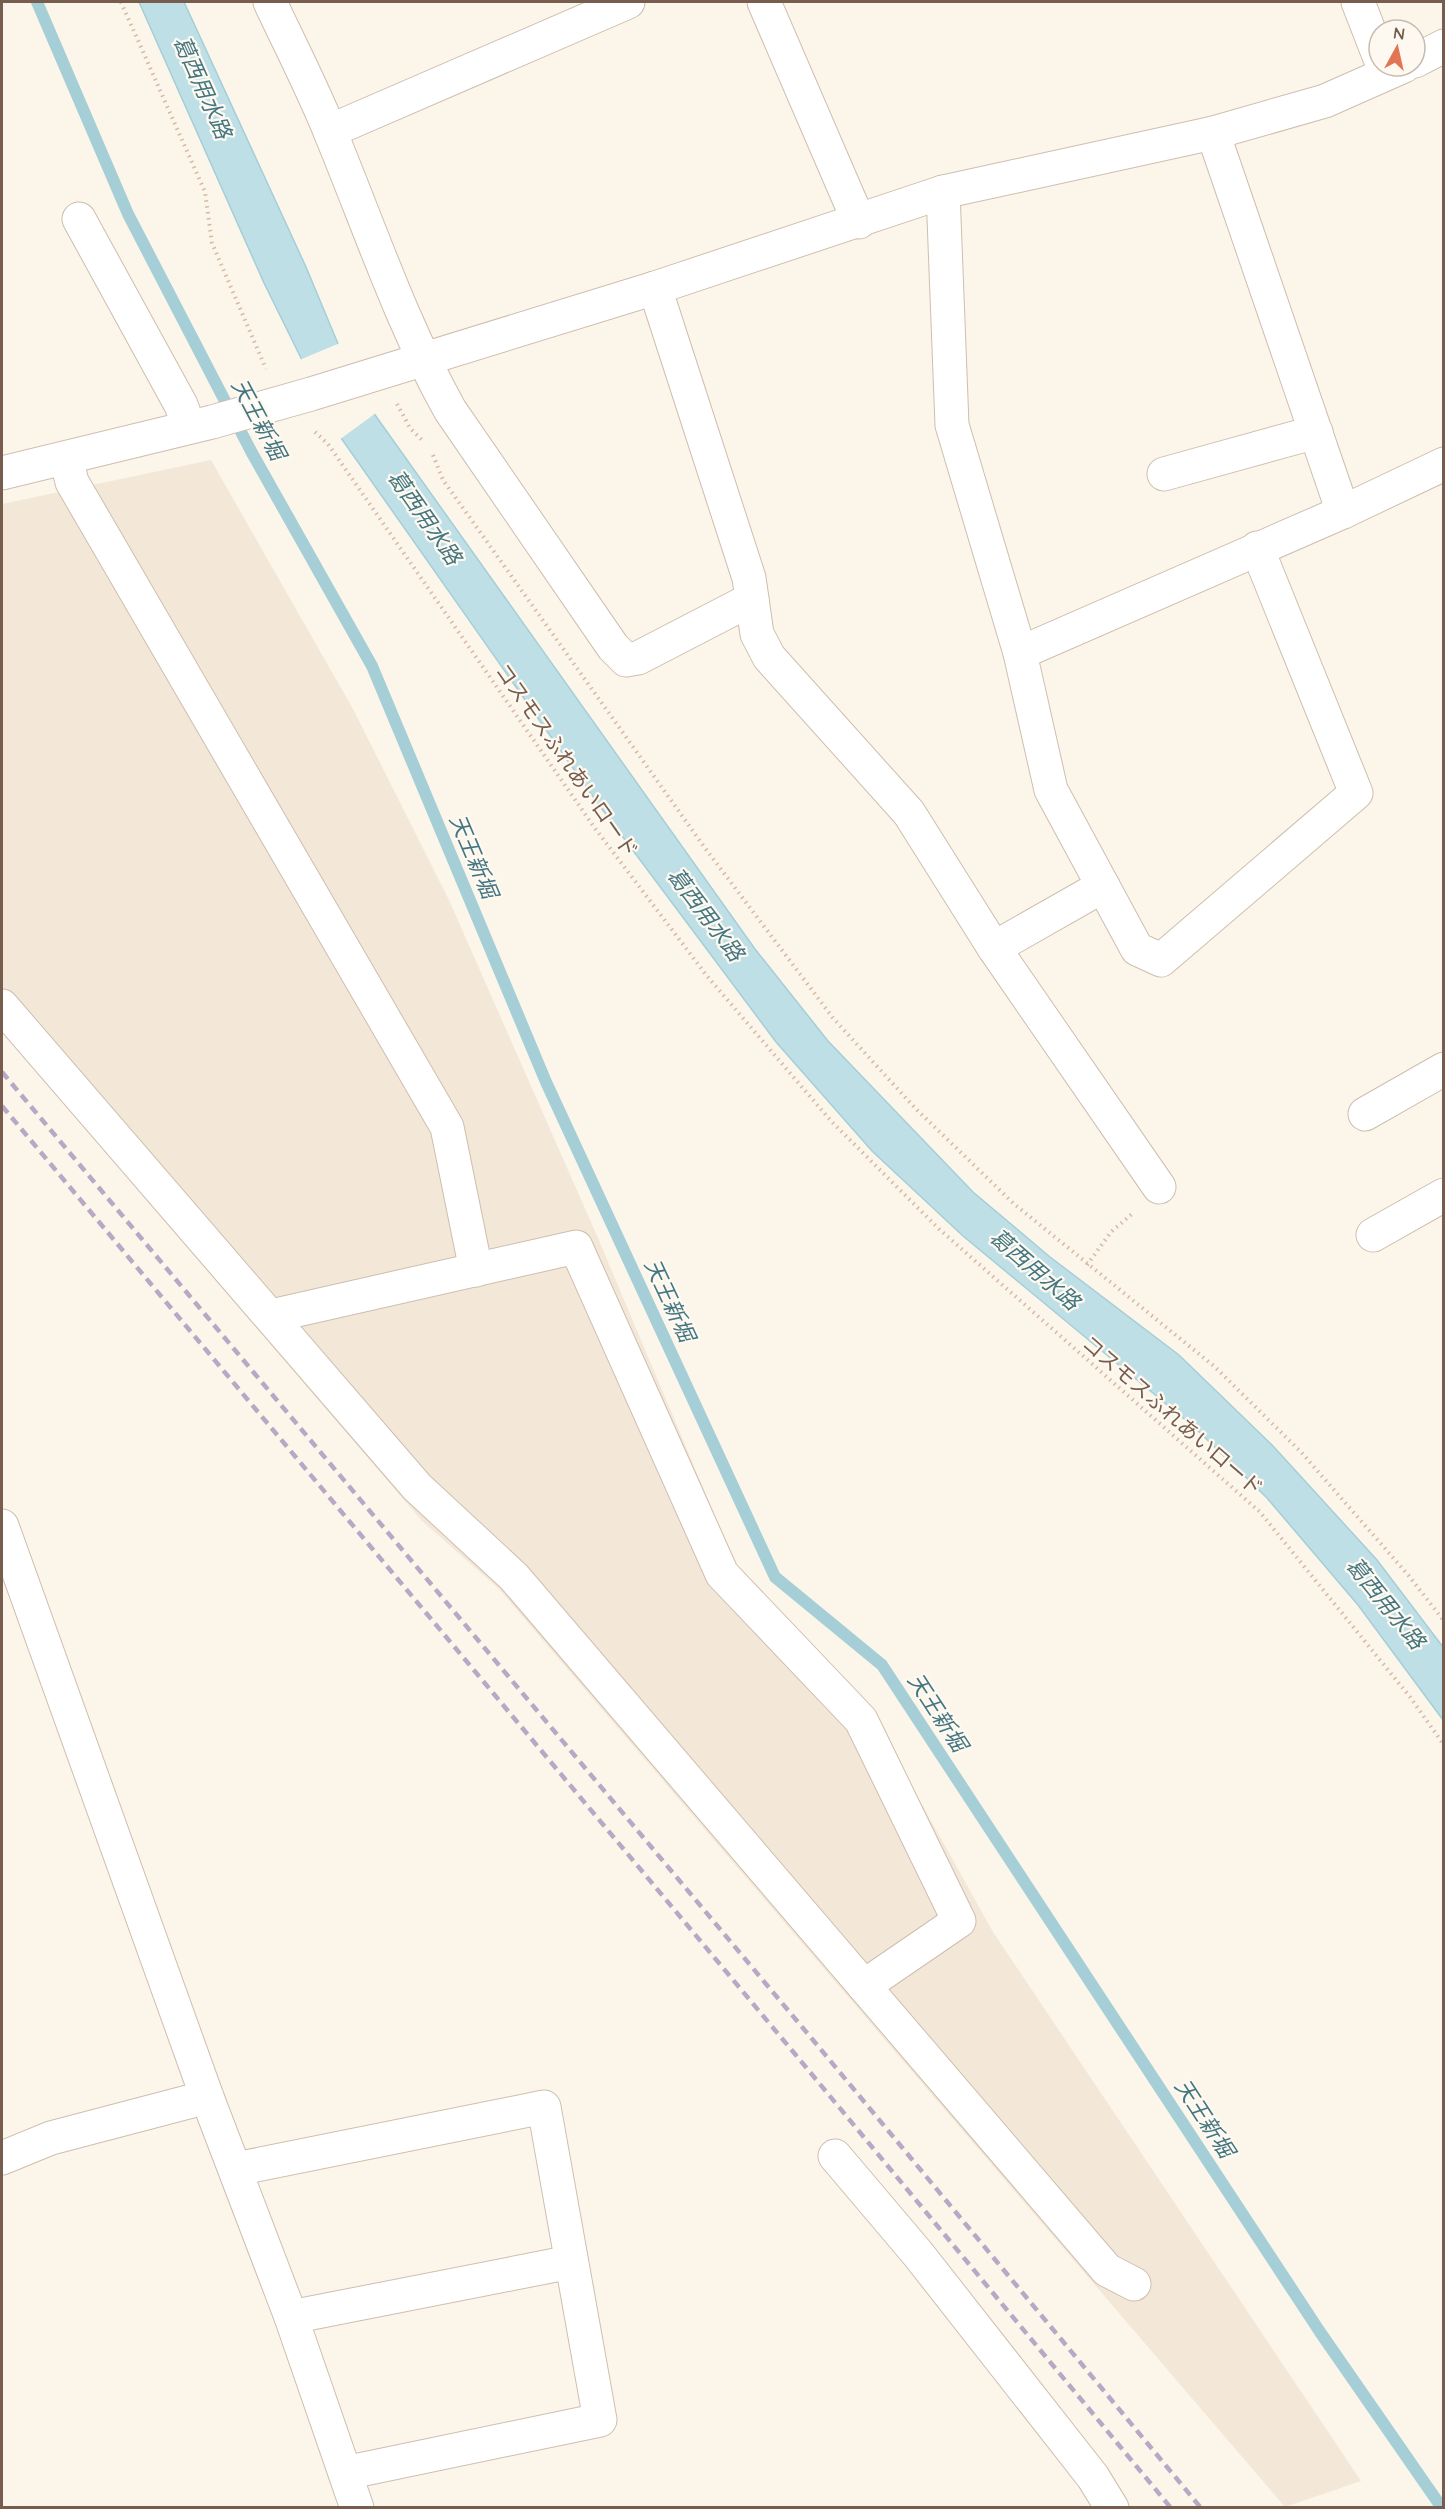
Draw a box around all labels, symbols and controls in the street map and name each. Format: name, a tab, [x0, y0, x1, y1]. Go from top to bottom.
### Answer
north arrow	[1367, 18, 1427, 78]
text: N	[1392, 22, 1406, 44]
water label: 葛西用水路	[168, 31, 239, 145]
water label: 天王新堀	[226, 374, 293, 467]
water label: 葛西用水路	[382, 464, 469, 572]
street label: コスモスふれあいロード	[490, 658, 644, 862]
water label: 天王新堀	[444, 810, 505, 905]
water label: 葛西用水路	[662, 862, 751, 968]
water label: 葛西用水路	[984, 1222, 1087, 1317]
water label: 天王新堀	[639, 1254, 703, 1349]
street label: コスモスふれあいロード	[1077, 1329, 1269, 1501]
water label: 葛西用水路	[1341, 1551, 1433, 1656]
water label: 天王新堀	[902, 1667, 975, 1759]
water label: 天王新堀	[1169, 2073, 1242, 2165]

